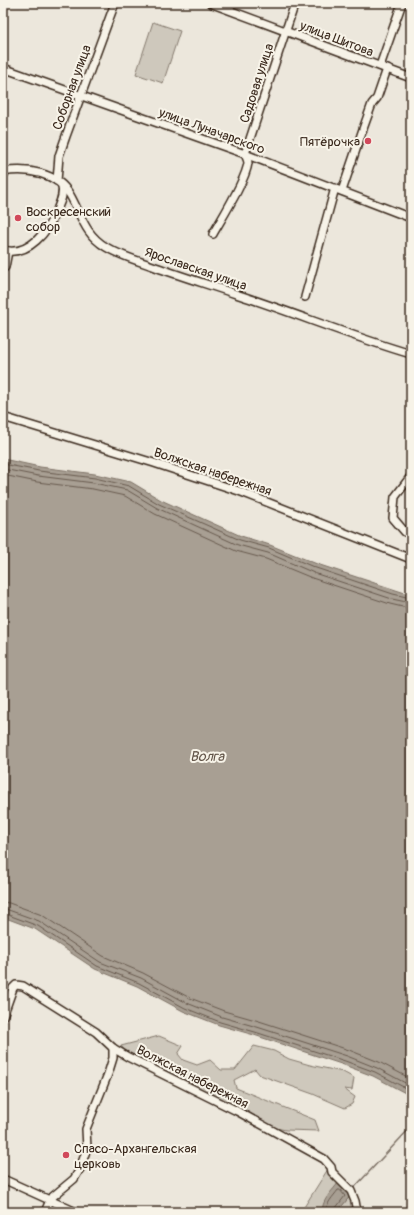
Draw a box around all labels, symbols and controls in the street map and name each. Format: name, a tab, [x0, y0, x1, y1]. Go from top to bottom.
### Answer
street label: улица Шитова	[297, 17, 376, 60]
street label: Садовая улица	[237, 42, 277, 125]
street label: Соборная улица	[49, 43, 95, 132]
street label: улица Луначарского	[156, 104, 267, 158]
place label: Пятёрочка	[300, 134, 360, 150]
marker: Пятёрочка	[363, 136, 373, 146]
place label: Воскресенский собор	[26, 204, 111, 235]
marker: Воскресенский собор	[13, 213, 23, 223]
street label: Ярославская улица	[142, 244, 249, 294]
street label: Волжская набережная	[152, 444, 274, 500]
water label: Волга	[190, 748, 226, 765]
street label: Волжская набережная	[134, 1042, 251, 1112]
place label: Спасо-Архангельская церковь	[74, 1141, 197, 1172]
marker: Спасо-Архангельская церковь	[61, 1150, 71, 1160]

